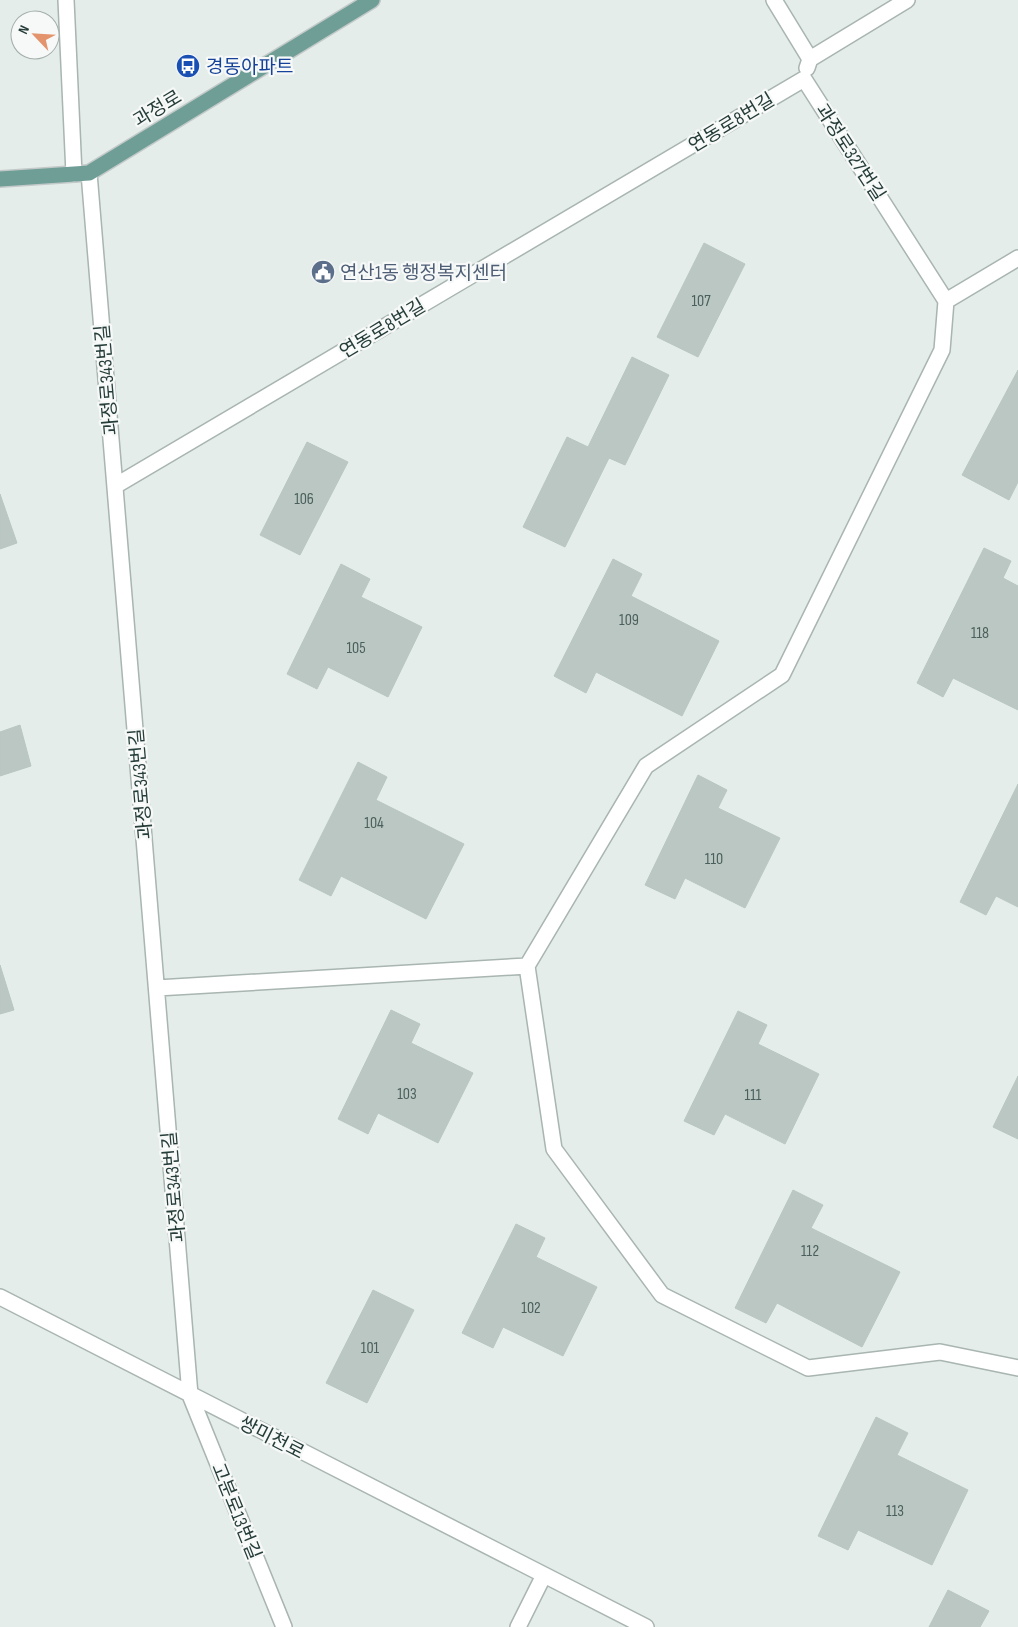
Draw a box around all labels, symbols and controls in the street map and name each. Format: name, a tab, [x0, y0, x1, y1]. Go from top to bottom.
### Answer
north arrow	[10, 10, 60, 60]
text: N	[14, 23, 33, 37]
bus stop icon: 경동아파트	[175, 53, 201, 79]
place label: 경동아파트	[206, 56, 293, 79]
street label: 과정로	[129, 86, 186, 133]
street label: 연동로8번길	[685, 89, 779, 158]
street label: 과정로327번길	[810, 100, 890, 206]
public building icon: 연산1동 행정복지센터	[310, 259, 336, 285]
place label: 연산1동 행정복지센터	[340, 262, 507, 285]
house number: 107	[691, 292, 711, 311]
street label: 연동로8번길	[336, 295, 430, 364]
street label: 과정로343번길	[91, 323, 124, 436]
house number: 106	[294, 490, 314, 509]
house number: 109	[619, 611, 639, 630]
house number: 118	[971, 624, 989, 643]
house number: 105	[346, 639, 366, 658]
street label: 과정로343번길	[125, 727, 158, 840]
house number: 104	[364, 814, 384, 833]
house number: 110	[705, 850, 723, 869]
house number: 103	[397, 1085, 417, 1104]
house number: 111	[745, 1086, 762, 1105]
street label: 과정로343번길	[158, 1130, 191, 1243]
house number: 112	[801, 1242, 819, 1261]
house number: 102	[521, 1299, 541, 1318]
house number: 101	[361, 1339, 380, 1358]
street label: 쌍미천로	[235, 1412, 308, 1464]
street label: 고분로13번길	[206, 1460, 265, 1563]
house number: 113	[886, 1502, 904, 1521]

